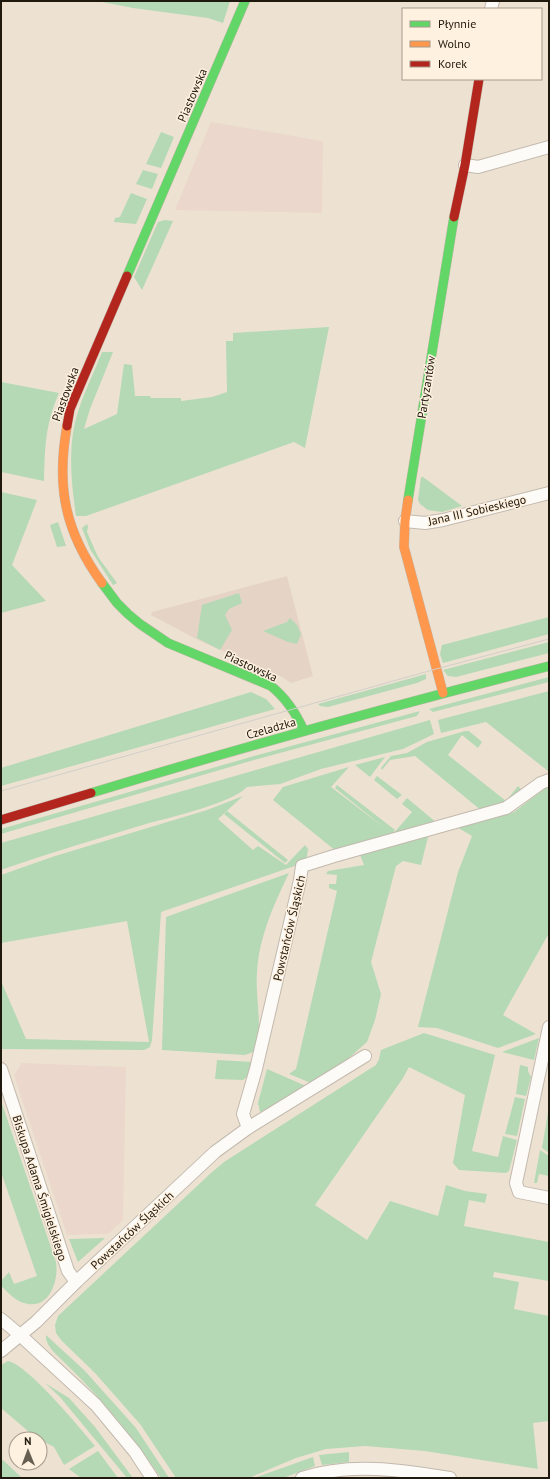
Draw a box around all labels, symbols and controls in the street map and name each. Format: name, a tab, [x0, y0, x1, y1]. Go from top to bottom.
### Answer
legend	[402, 8, 542, 80]
text: Płynnie	[438, 16, 476, 31]
text: Wolno	[438, 36, 470, 51]
text: Korek	[438, 56, 467, 71]
street label: Piastowska	[174, 66, 210, 124]
street label: Partyzantów	[414, 354, 438, 419]
street label: Piastowska	[48, 365, 82, 423]
street label: Jana III Sobieskiego	[425, 491, 528, 529]
street label: Piastowska	[222, 647, 280, 685]
street label: Czeladzka	[245, 714, 298, 742]
street label: Powstańców Śląskich	[270, 874, 308, 982]
street label: Biskupa Adama Śmigielskiego	[9, 1113, 71, 1263]
street label: Powstańców Śląskich	[87, 1188, 177, 1272]
north arrow	[8, 1431, 48, 1471]
text: N	[24, 1434, 32, 1448]

